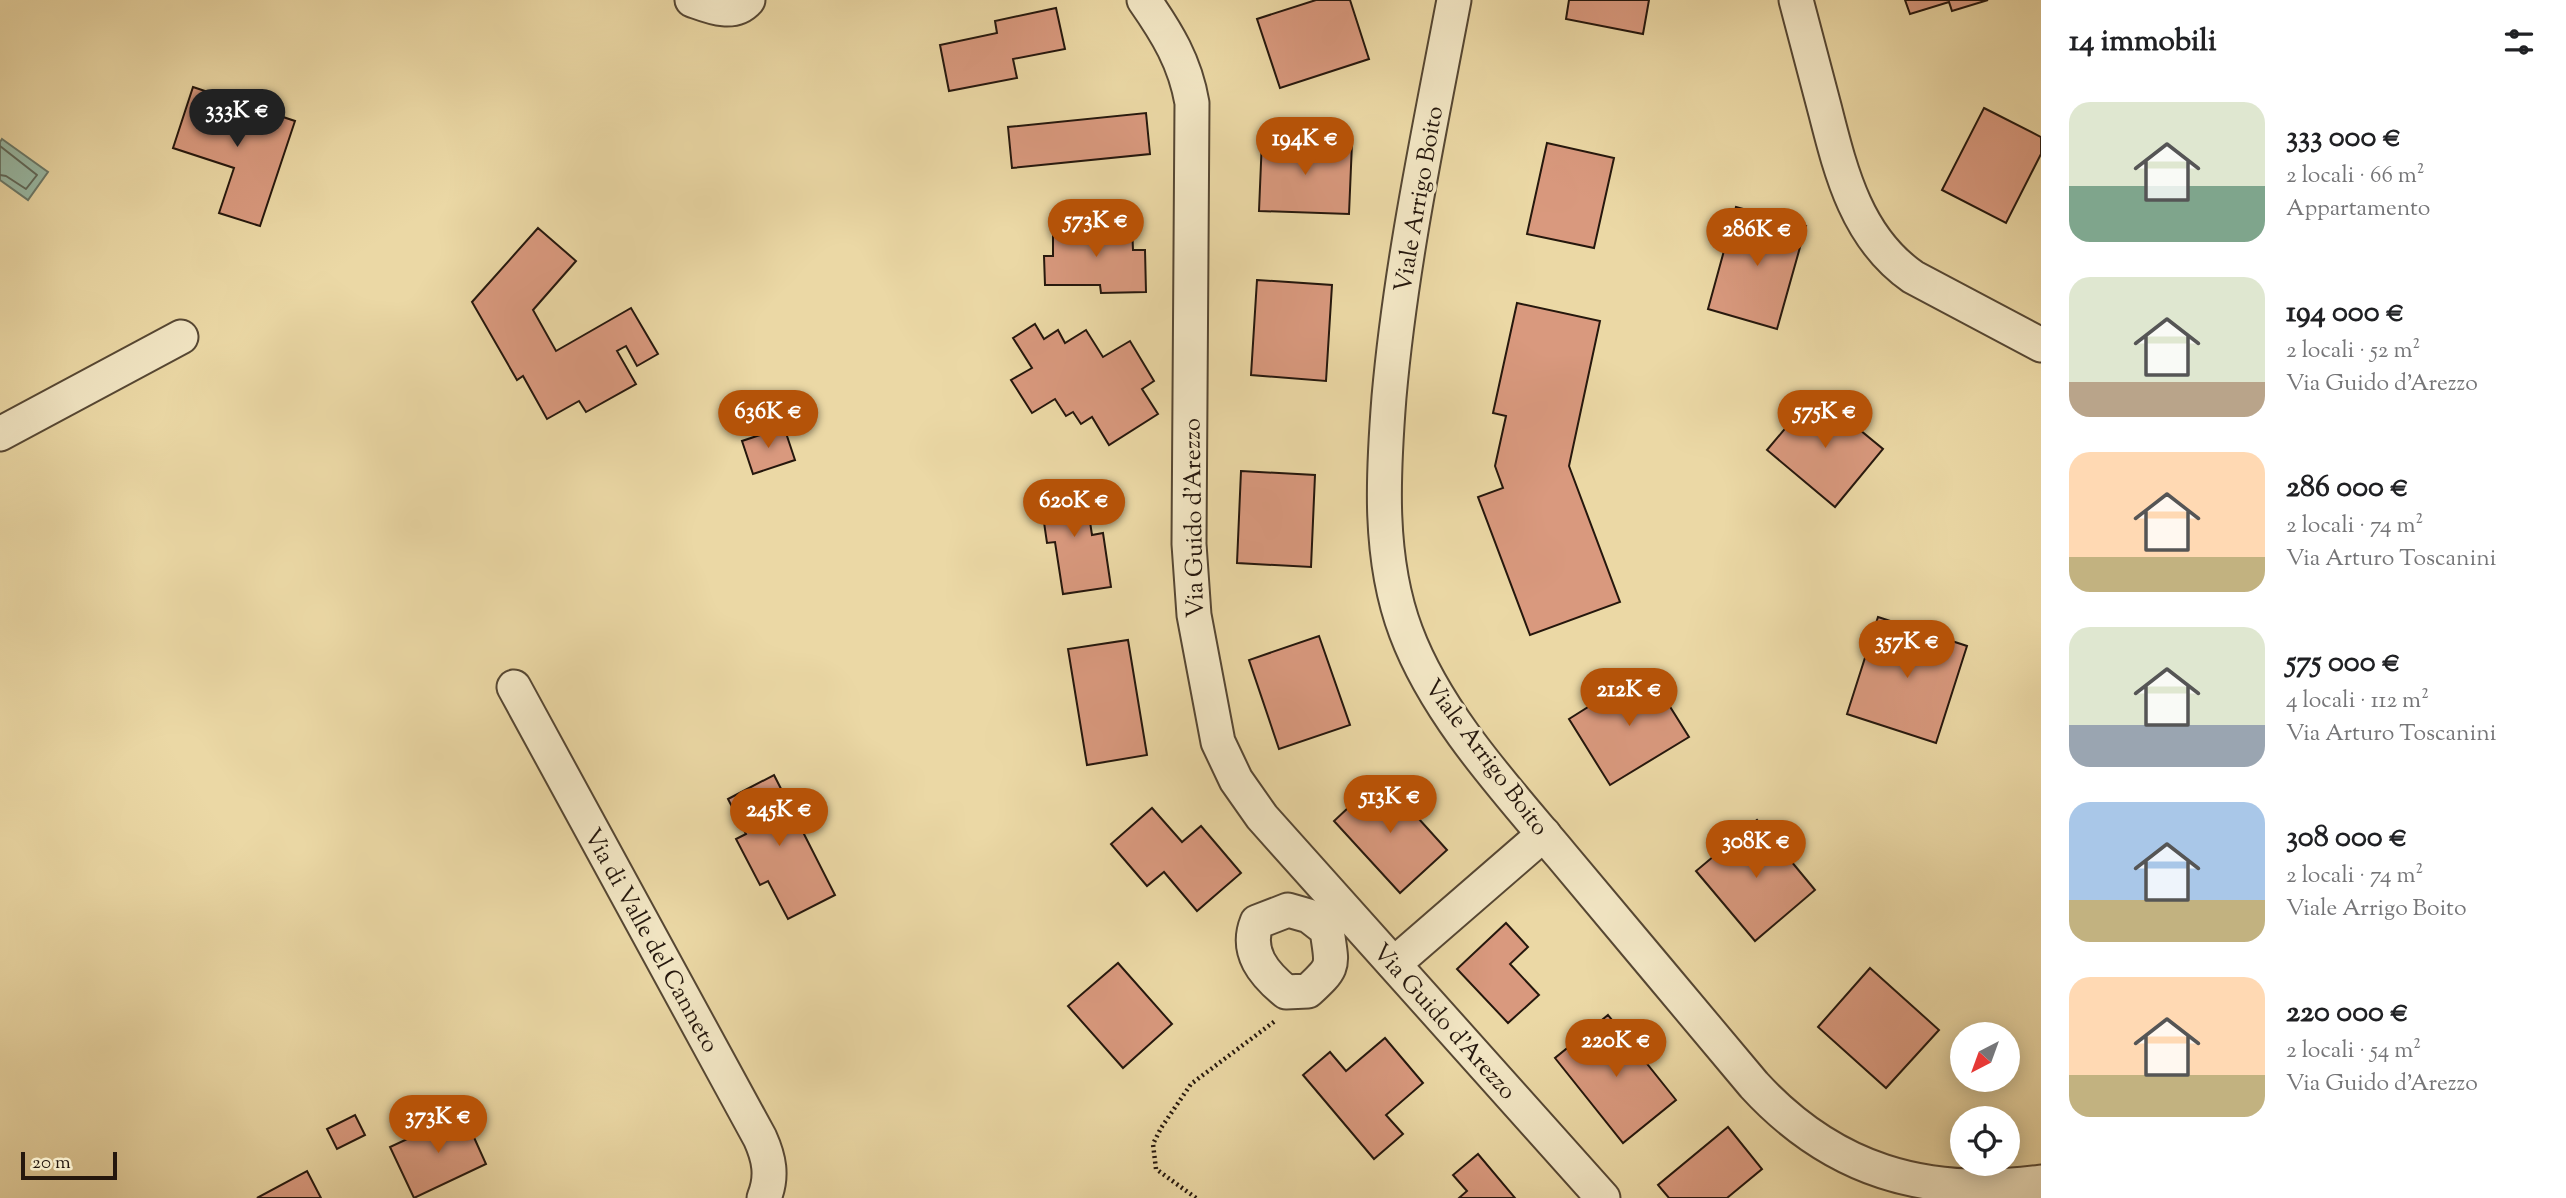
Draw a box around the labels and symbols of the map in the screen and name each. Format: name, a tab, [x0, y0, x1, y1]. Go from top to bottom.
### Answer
pin: 333K €	[180, 90, 294, 149]
street label: Viale Arrigo Boito	[1387, 104, 1453, 295]
pin: 194K €	[1248, 118, 1362, 177]
pin: 573K €	[1039, 200, 1153, 259]
pin: 286K €	[1700, 208, 1814, 268]
pin: 636K €	[711, 391, 825, 450]
pin: 575K €	[1768, 391, 1882, 450]
street label: Via Guido d'Arezzo	[1176, 418, 1214, 618]
pin: 620K €	[1017, 480, 1131, 539]
pin: 357K €	[1850, 620, 1964, 680]
pin: 212K €	[1572, 668, 1686, 728]
street label: Viale Arrigo Boito	[1415, 673, 1556, 844]
pin: 513K €	[1333, 776, 1447, 835]
pin: 245K €	[722, 788, 836, 848]
pin: 308K €	[1699, 820, 1813, 880]
street label: Via di Valle del Canneto	[574, 823, 726, 1059]
street label: Via Guido d'Arezzo	[1364, 937, 1523, 1108]
pin: 220K €	[1559, 1020, 1673, 1079]
north arrow	[1950, 1022, 2020, 1092]
pin: 373K €	[381, 1096, 495, 1155]
scale bar	[21, 1149, 117, 1181]

